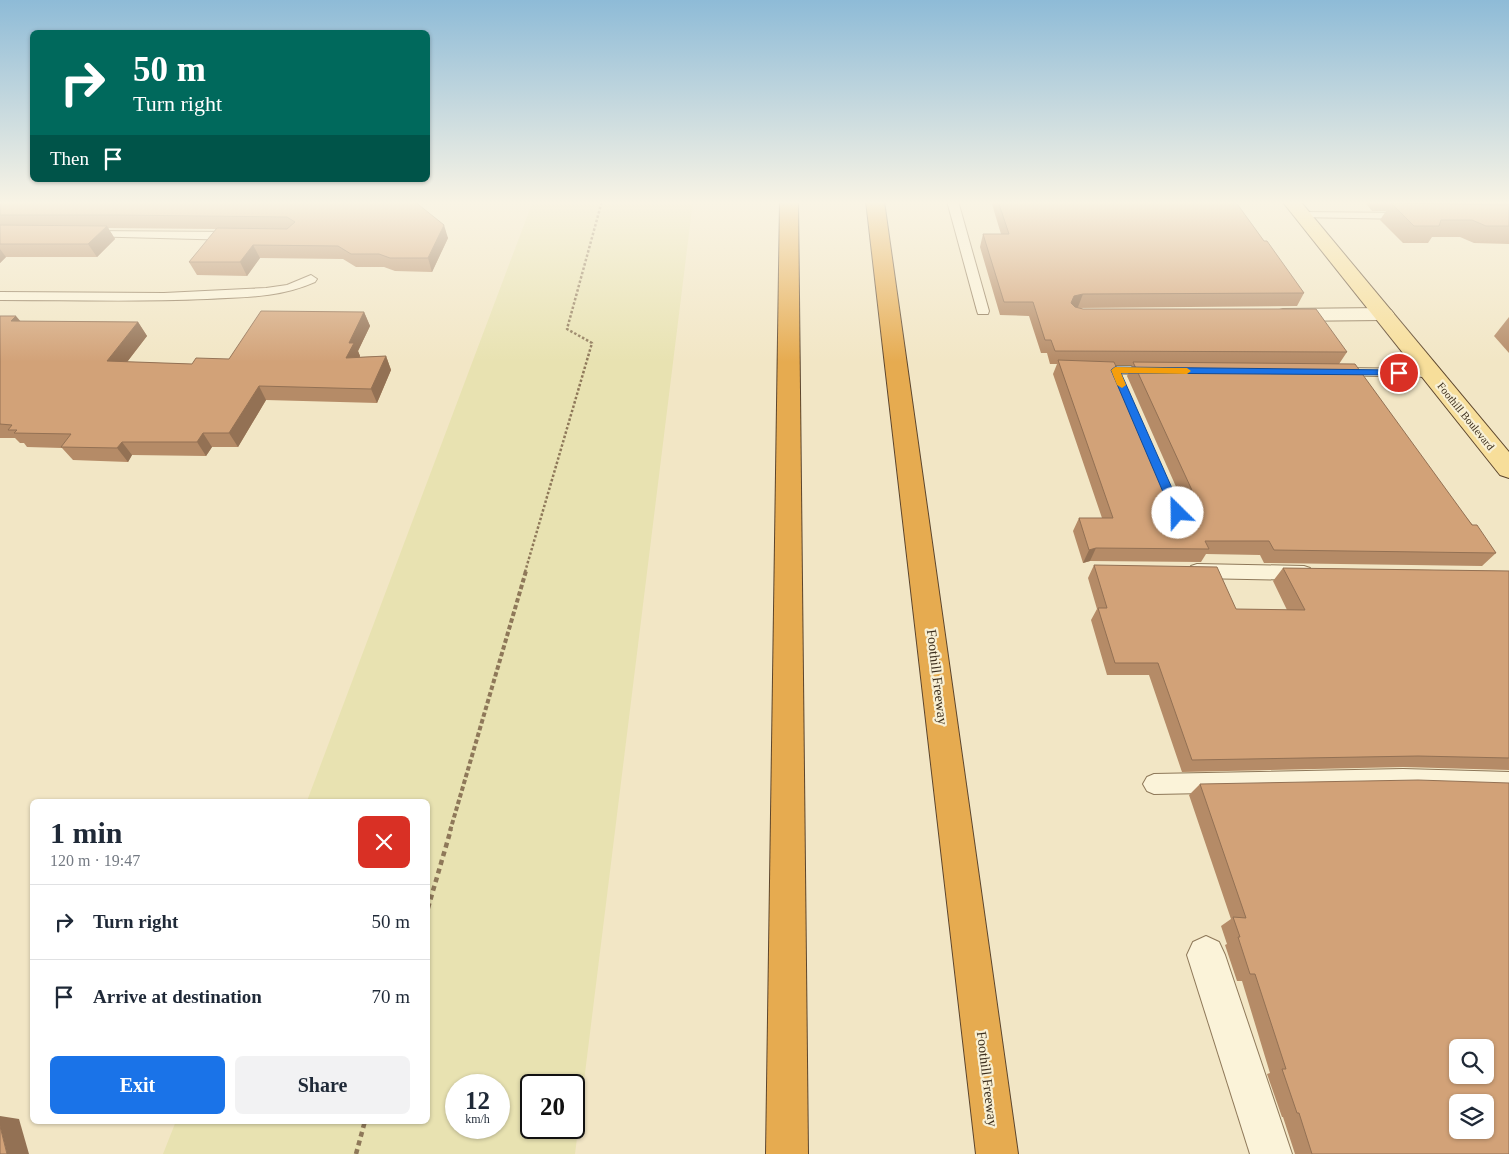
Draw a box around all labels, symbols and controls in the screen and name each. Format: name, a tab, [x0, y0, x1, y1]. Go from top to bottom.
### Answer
icon: right	[50, 50, 115, 115]
text: 50 m	[133, 50, 206, 89]
text: Turn right	[133, 91, 222, 116]
icon: arrive	[99, 145, 127, 173]
text: Then	[50, 148, 89, 169]
pin	[1378, 352, 1420, 394]
icon: arrive	[1385, 359, 1413, 387]
street label: Foothill Boulevard	[1435, 380, 1497, 453]
position arrow	[1151, 486, 1203, 538]
street label: Foothill Freeway	[924, 628, 950, 726]
text: 1 min	[50, 816, 123, 849]
button: close	[358, 816, 410, 868]
text: 120 m · 19:47	[50, 852, 140, 869]
icon: right	[50, 908, 78, 936]
text: Turn right	[93, 911, 178, 932]
text: 50 m	[371, 911, 410, 932]
icon: arrive	[50, 983, 78, 1011]
text: Arrive at destination	[93, 986, 262, 1007]
text: 70 m	[371, 986, 410, 1007]
street label: Foothill Freeway	[974, 1030, 1000, 1128]
map controls	[1449, 1039, 1494, 1139]
button: search	[1449, 1039, 1494, 1084]
button: Exit	[50, 1056, 225, 1114]
button: Share	[235, 1056, 410, 1114]
speed limit sign: 20	[520, 1074, 585, 1139]
text: 12	[465, 1087, 490, 1114]
button: layers	[1449, 1094, 1494, 1139]
text: km/h	[465, 1112, 490, 1126]

